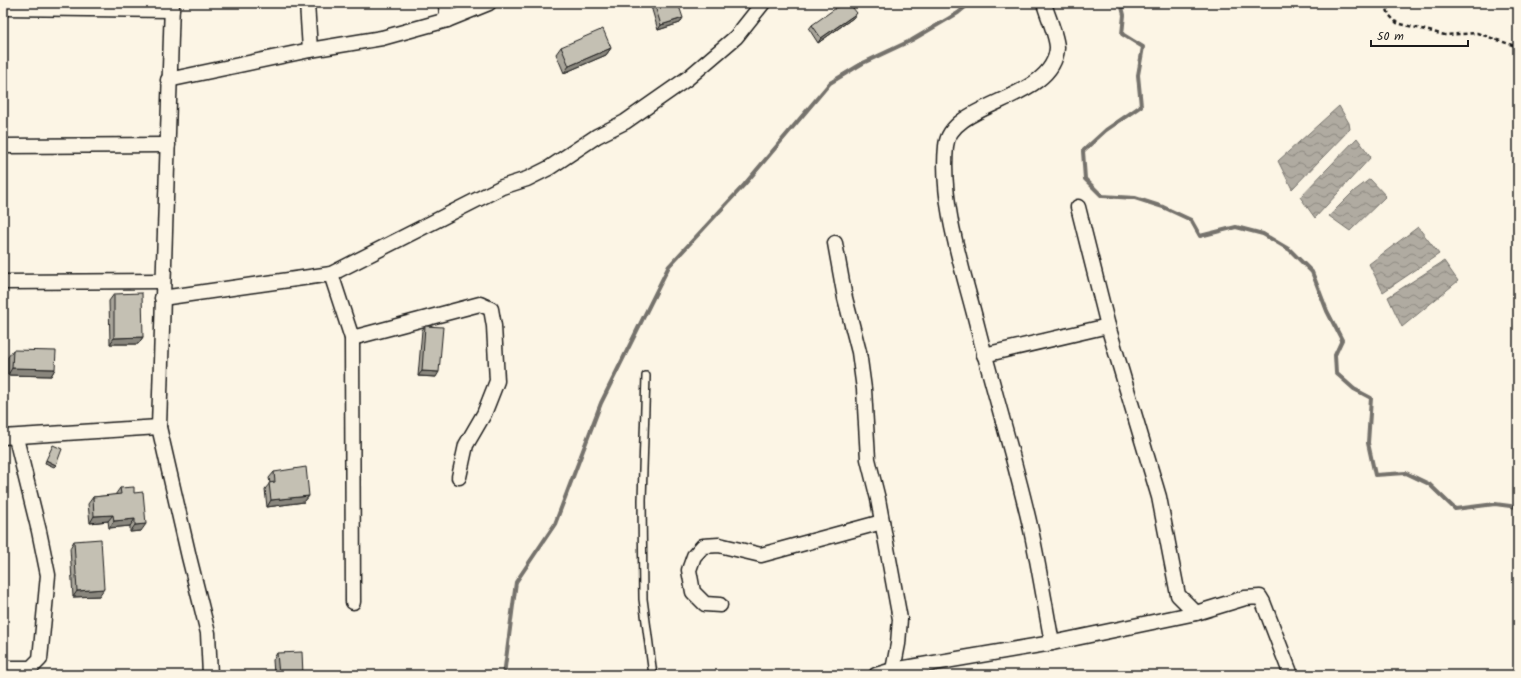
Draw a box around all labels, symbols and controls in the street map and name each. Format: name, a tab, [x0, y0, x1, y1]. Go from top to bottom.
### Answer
scale bar	[1371, 22, 1468, 48]
text: 50 m	[1377, 27, 1404, 46]

